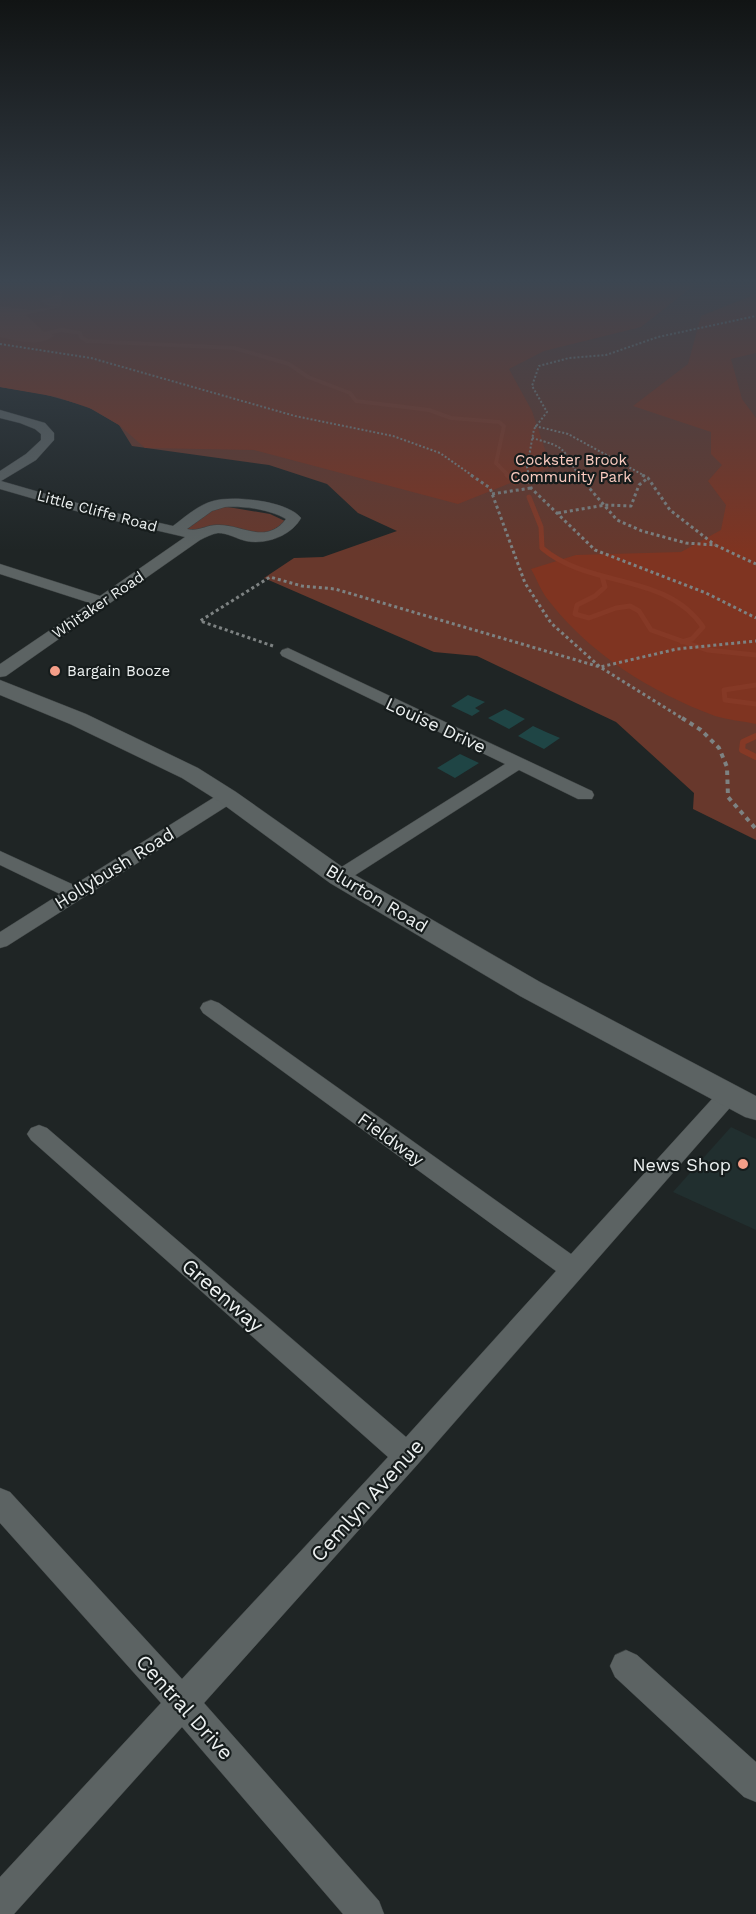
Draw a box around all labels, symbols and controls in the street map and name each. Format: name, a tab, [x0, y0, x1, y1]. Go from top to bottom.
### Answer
park label: Cockster Brook Community Park	[510, 451, 632, 486]
street label: Little Cliffe Road	[35, 486, 159, 536]
street label: Whitaker Road	[49, 568, 147, 642]
place label: Bargain Booze	[67, 662, 170, 680]
marker: Bargain Booze	[48, 664, 62, 678]
street label: Louise Drive	[383, 693, 489, 757]
street label: Hollybush Road	[50, 823, 178, 913]
street label: Blurton Road	[322, 859, 432, 937]
street label: Fieldway	[354, 1108, 429, 1170]
place label: News Shop	[633, 1154, 731, 1175]
marker: News Shop	[736, 1157, 750, 1171]
street label: Greenway	[177, 1253, 269, 1337]
street label: Cemlyn Avenue	[305, 1433, 429, 1567]
street label: Central Drive	[131, 1649, 239, 1765]

